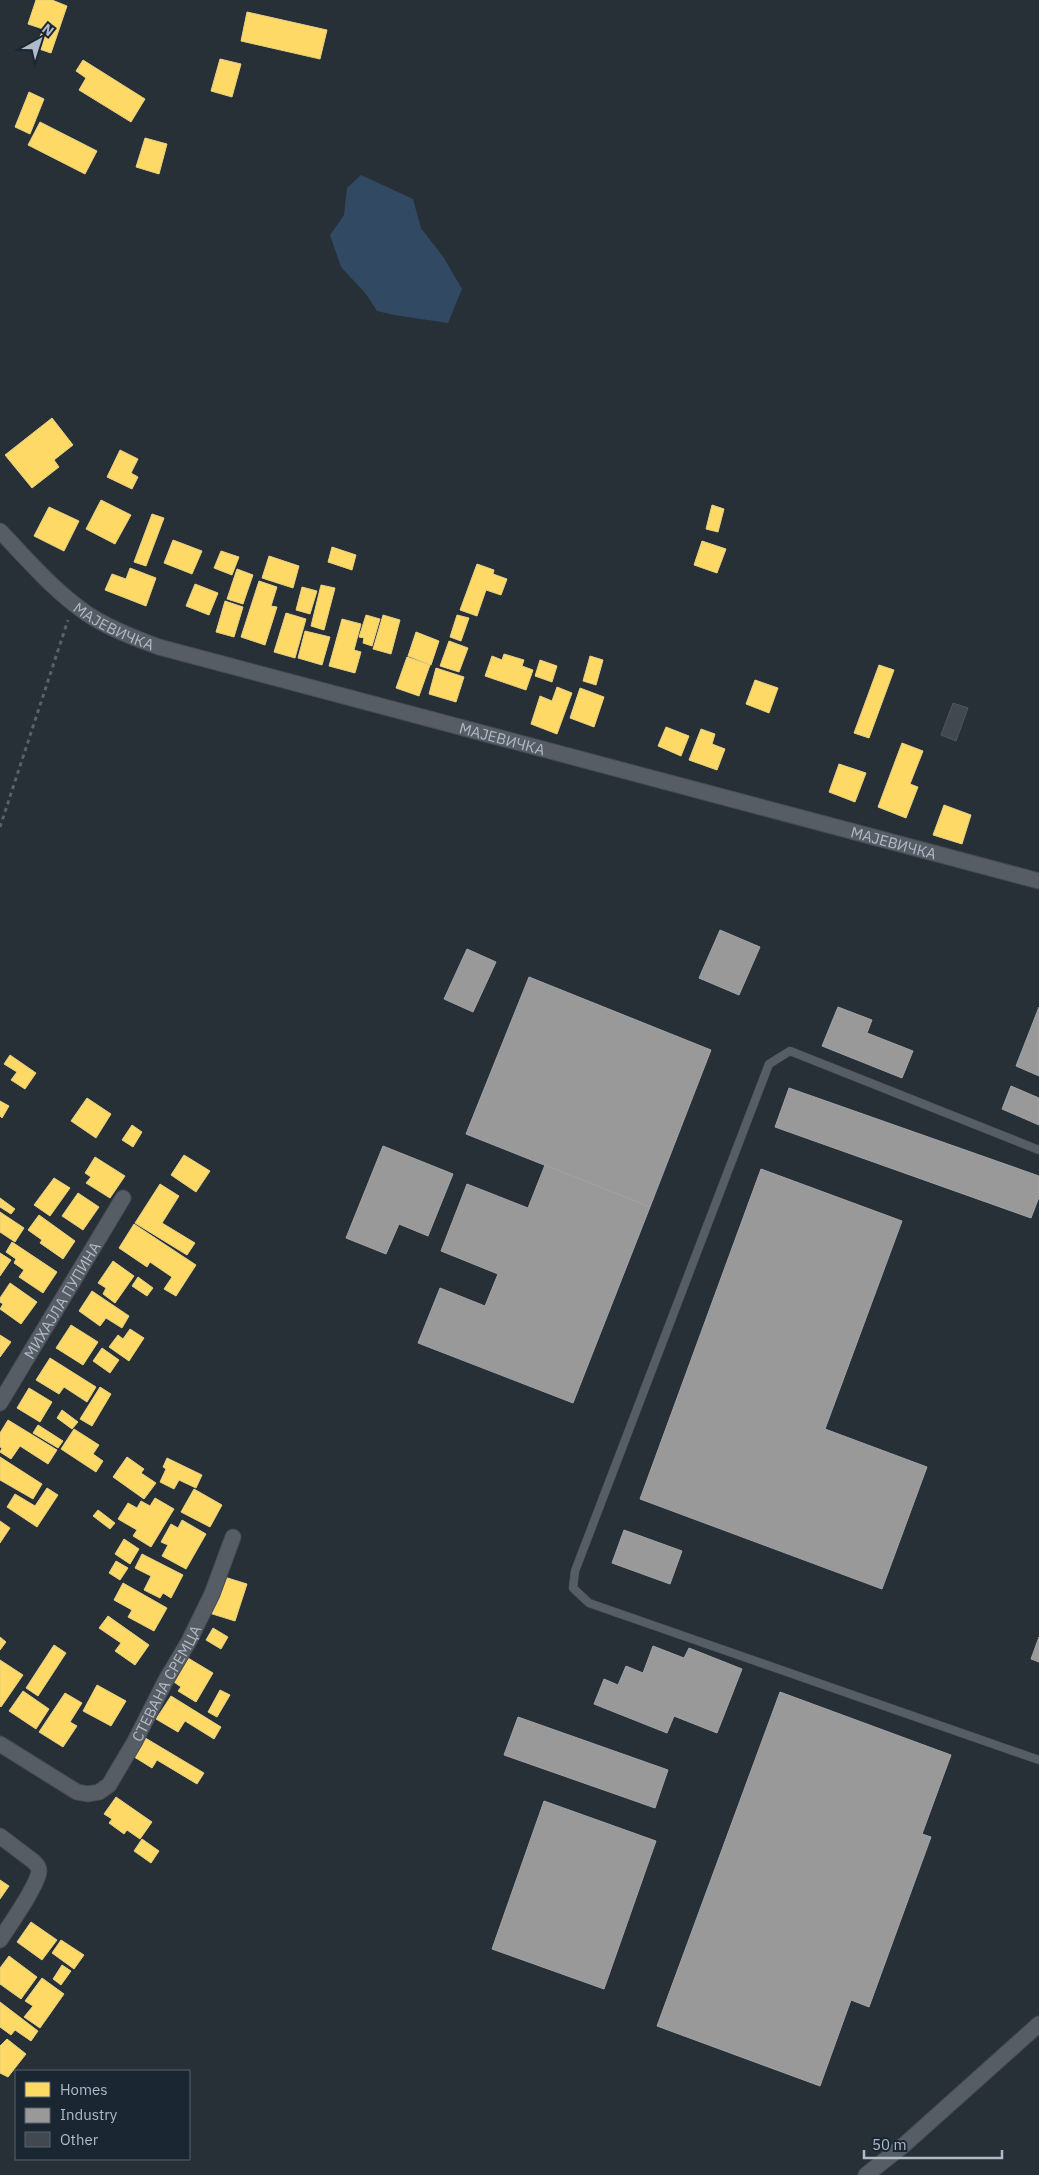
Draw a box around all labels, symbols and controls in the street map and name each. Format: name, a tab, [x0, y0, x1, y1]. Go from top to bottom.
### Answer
north arrow	[15, 15, 65, 65]
text: N	[39, 20, 58, 40]
street label: МАЈЕВИЧКА	[70, 598, 157, 654]
street label: МАЈЕВИЧКА	[457, 718, 548, 759]
street label: МАЈЕВИЧКА	[849, 822, 939, 863]
street label: МИХАЈЛА ПУПИНА	[19, 1238, 104, 1362]
street label: СТЕВАНА СРЕМЦА	[127, 1622, 205, 1745]
legend	[15, 2070, 190, 2160]
text: Homes	[60, 2080, 108, 2099]
text: Industry	[60, 2105, 118, 2124]
scale bar	[864, 2128, 1002, 2160]
text: Other	[60, 2130, 99, 2149]
text: 50 m	[872, 2135, 907, 2154]

